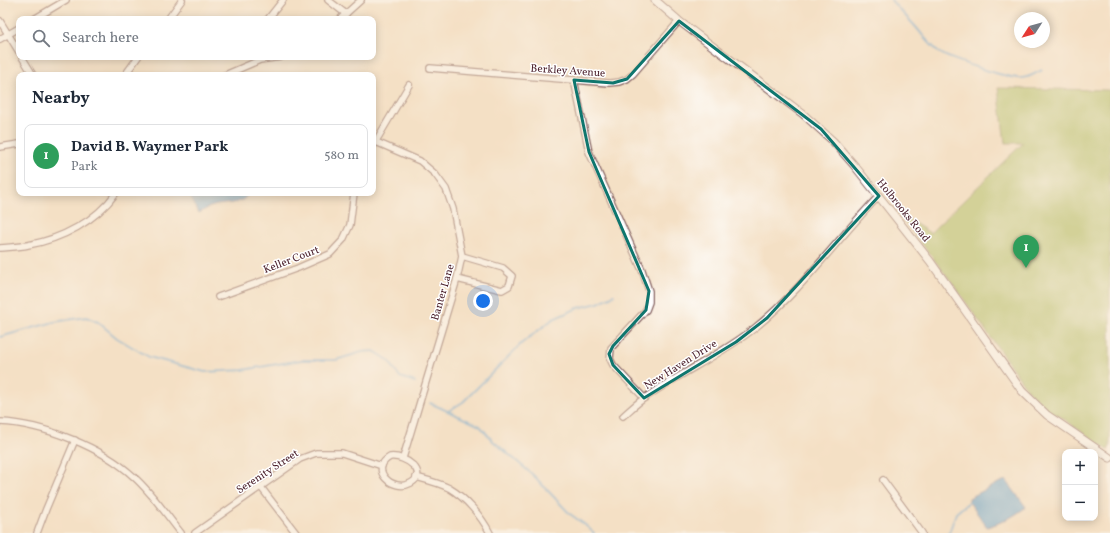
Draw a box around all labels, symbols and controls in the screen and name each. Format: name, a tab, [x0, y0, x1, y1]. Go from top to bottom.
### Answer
north arrow	[1014, 12, 1050, 48]
search box	[16, 16, 376, 60]
icon: search	[30, 27, 52, 49]
text: Search here	[62, 28, 139, 49]
street label: Berkley Avenue	[530, 61, 606, 82]
text: Nearby	[32, 87, 90, 110]
text: David B. Waymer Park	[71, 137, 228, 158]
text: 1	[43, 147, 49, 165]
text: 580 m	[324, 147, 359, 165]
text: Park	[71, 158, 98, 176]
street label: Holbrooks Road	[873, 176, 933, 246]
pin: 1	[1013, 235, 1039, 268]
street label: Keller Court	[262, 243, 322, 278]
street label: Banter Lane	[428, 262, 459, 322]
your location	[473, 291, 493, 311]
street label: New Haven Drive	[641, 337, 720, 394]
street label: Serenity Street	[234, 446, 302, 498]
map controls	[1062, 449, 1098, 521]
button: +	[1062, 449, 1098, 485]
button: −	[1062, 485, 1098, 521]

